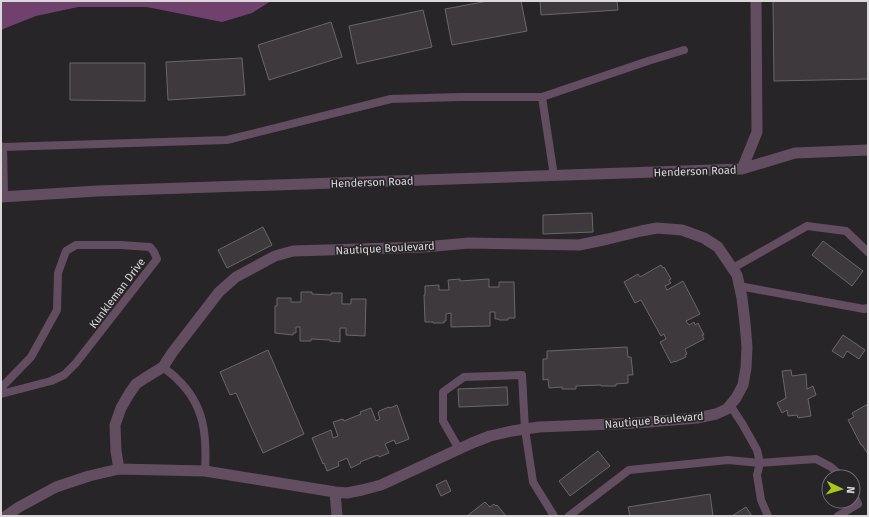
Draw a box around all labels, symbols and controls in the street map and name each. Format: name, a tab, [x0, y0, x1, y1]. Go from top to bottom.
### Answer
street label: Henderson Road	[653, 164, 737, 179]
street label: Henderson Road	[330, 175, 414, 190]
street label: Nautique Boulevard	[335, 239, 435, 258]
street label: Kunkleman Drive	[87, 256, 148, 331]
street label: Nautique Boulevard	[604, 410, 704, 431]
north arrow	[821, 469, 861, 509]
text: N	[844, 486, 857, 494]

